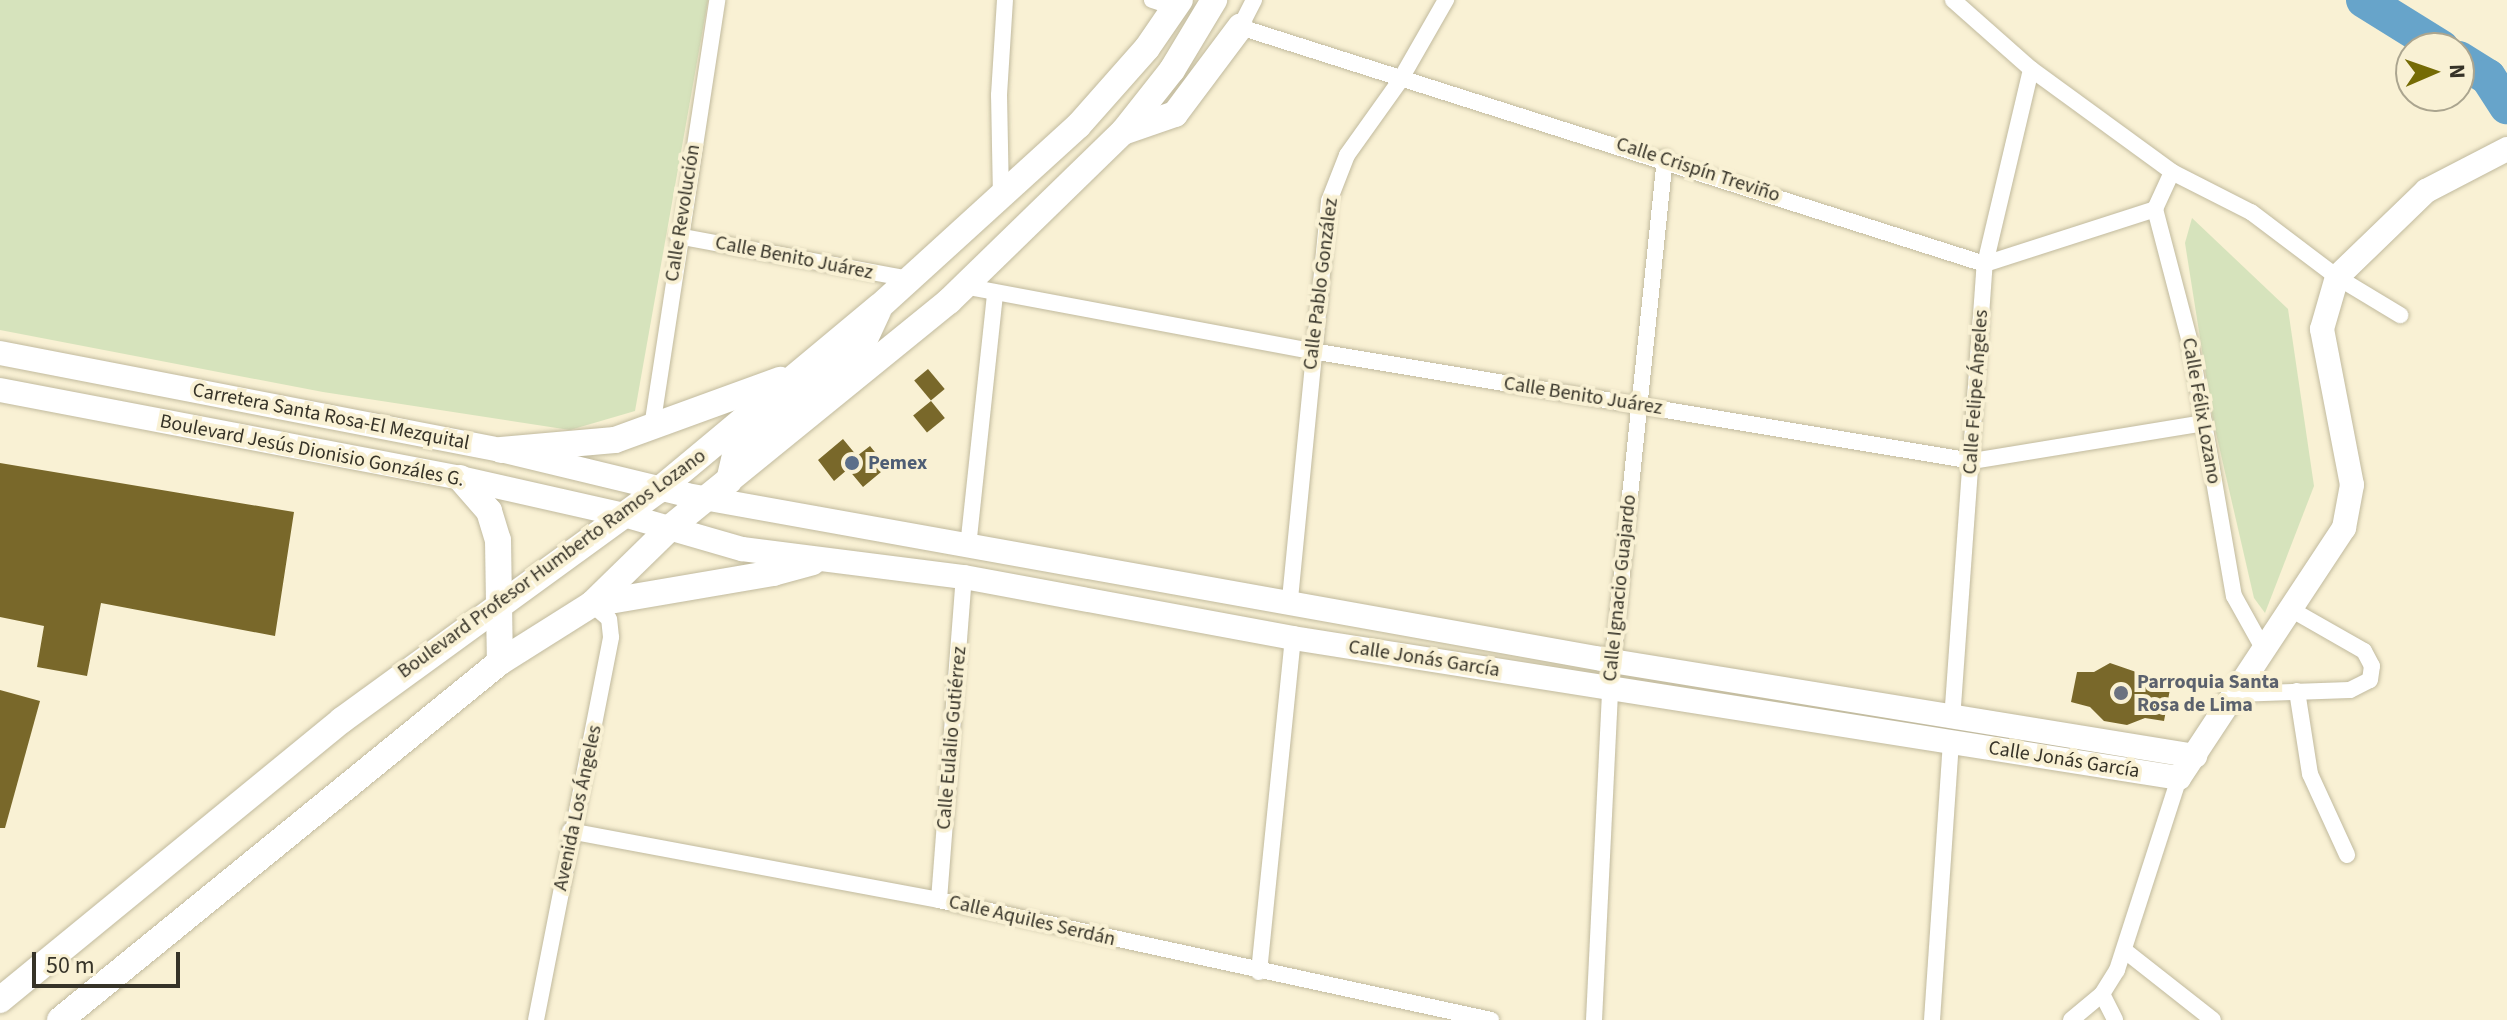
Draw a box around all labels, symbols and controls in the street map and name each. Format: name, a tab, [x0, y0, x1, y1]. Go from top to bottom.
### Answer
north arrow	[2395, 32, 2475, 112]
text: N	[2441, 63, 2473, 79]
street label: Calle Crispín Treviño	[1613, 132, 1783, 208]
street label: Calle Revolución	[660, 143, 706, 283]
street label: Calle Pablo González	[1299, 197, 1343, 371]
street label: Calle Benito Juárez	[713, 231, 875, 285]
street label: Calle Felipe Ángeles	[1958, 309, 1994, 475]
street label: Calle Félix Lozano	[2176, 336, 2226, 486]
street label: Calle Benito Juárez	[1502, 372, 1664, 420]
street label: Carretera Santa Rosa-El Mezquital	[191, 378, 471, 456]
street label: Boulevard Jesús Dionisio Gonzáles G.	[158, 410, 466, 492]
street label: Boulevard Profesor Humberto Ramos Lozano	[393, 444, 711, 684]
place label: Pemex	[868, 451, 927, 475]
marker: Pemex	[843, 454, 861, 472]
street label: Calle Ignacio Guajardo	[1598, 493, 1642, 683]
street label: Calle Jonás García	[1347, 635, 1501, 683]
street label: Calle Eulalio Gutiérrez	[932, 645, 972, 831]
place label: Parroquia Santa Rosa de Lima	[2137, 670, 2279, 717]
marker: Parroquia Santa Rosa de Lima	[2112, 684, 2130, 702]
street label: Avenida Los Ángeles	[549, 723, 607, 893]
street label: Calle Jonás García	[1987, 736, 2141, 784]
street label: Calle Aquiles Serdán	[946, 890, 1118, 952]
scale bar	[36, 936, 184, 986]
text: 50 m	[46, 948, 95, 983]

